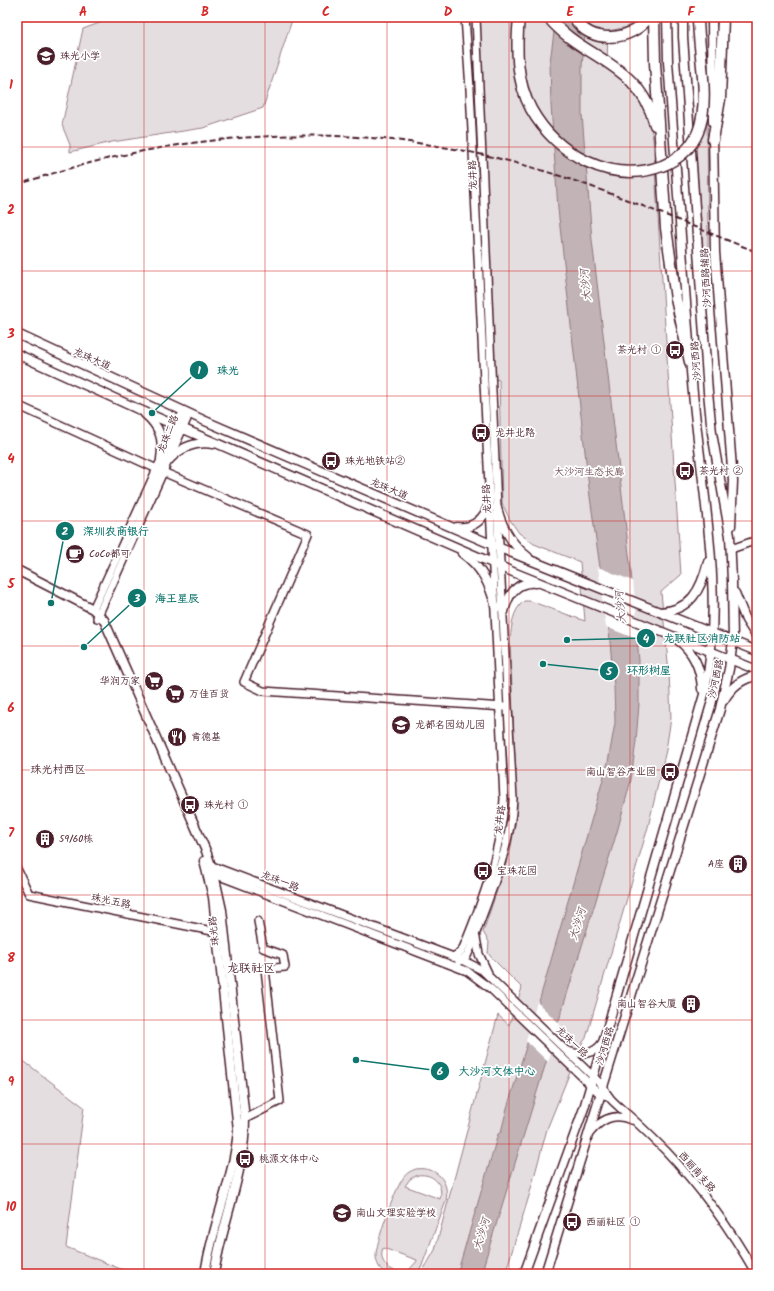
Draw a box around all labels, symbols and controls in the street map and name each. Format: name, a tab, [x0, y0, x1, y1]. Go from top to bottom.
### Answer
text: A	[79, 2, 87, 23]
text: B	[201, 2, 209, 23]
text: C	[322, 2, 330, 23]
text: D	[444, 2, 453, 23]
text: E	[566, 2, 574, 23]
text: F	[687, 2, 695, 23]
school or university icon: 珠光小学	[35, 45, 57, 67]
place label: 珠光小学	[60, 48, 100, 64]
text: 1	[9, 75, 13, 96]
street label: 龙井路	[464, 160, 482, 190]
text: 2	[7, 200, 15, 221]
street label: 沙河西路辅路	[696, 248, 716, 308]
water label: 大沙河	[575, 266, 597, 302]
text: 3	[6, 324, 15, 345]
bus stop icon: 茶光村 ①	[664, 339, 686, 361]
street label: 沙河西路	[687, 340, 705, 382]
place label: 茶光村 ①	[617, 342, 661, 358]
street label: 龙珠大道	[70, 344, 114, 374]
callout: 珠光	[189, 359, 247, 382]
text: 1	[197, 361, 201, 380]
text: 珠光	[217, 362, 239, 380]
street label: 龙珠二路	[153, 412, 183, 456]
bus stop icon: 龙井北路	[470, 422, 492, 444]
place label: 龙井北路	[495, 425, 535, 441]
text: 4	[7, 449, 15, 470]
bus stop icon: 珠光地铁站②	[320, 450, 342, 472]
place label: 珠光地铁站②	[345, 453, 405, 469]
bus stop icon: 茶光村 ②	[674, 460, 696, 482]
place label: 茶光村 ②	[699, 463, 743, 479]
park label: 大沙河生态长廊	[554, 464, 624, 480]
street label: 龙珠大道	[367, 474, 411, 504]
street label: 龙井路	[478, 484, 496, 514]
callout: 深圳农商银行	[55, 520, 157, 543]
text: 2	[62, 522, 69, 541]
text: 深圳农商银行	[83, 523, 149, 541]
cafe icon: CoCo都可	[64, 543, 86, 565]
place label: CoCo都可	[89, 546, 130, 562]
text: 5	[7, 574, 16, 595]
callout: 海王星辰	[127, 586, 207, 609]
water label: 大沙河	[610, 588, 632, 624]
text: 3	[133, 589, 141, 608]
text: 海王星辰	[155, 590, 200, 608]
callout: 龙联社区消防站	[636, 626, 749, 649]
text: 4	[643, 629, 650, 648]
text: 龙联社区消防站	[664, 630, 741, 648]
street label: 沙河西路	[704, 658, 728, 700]
callout: 环形树屋	[599, 659, 679, 682]
text: 5	[605, 662, 613, 681]
text: 环形树屋	[627, 662, 671, 680]
supermarket icon: 华润万家	[143, 670, 165, 692]
place label: 华润万家	[100, 673, 140, 689]
supermarket icon: 万佳百货	[164, 683, 186, 705]
place label: 万佳百货	[189, 686, 229, 702]
text: 6	[7, 698, 15, 719]
school or university icon: 龙都名园幼儿园	[390, 714, 412, 736]
place label: 龙都名园幼儿园	[415, 717, 485, 733]
restaurant icon: 肯德基	[166, 726, 188, 748]
place label: 肯德基	[191, 729, 221, 745]
district label: 珠光村西区	[31, 761, 86, 779]
bus stop icon: 南山智谷产业园	[659, 761, 681, 783]
place label: 南山智谷产业园	[586, 764, 656, 780]
bus stop icon: 珠光村 ①	[179, 794, 201, 816]
place label: 珠光村 ①	[204, 797, 248, 813]
street label: 龙井路	[490, 804, 510, 836]
text: 7	[8, 823, 15, 844]
building icon: 59/60栋	[34, 828, 56, 850]
place label: 59/60栋	[59, 831, 93, 847]
building icon: A座	[727, 853, 749, 875]
place label: A座	[708, 856, 724, 872]
bus stop icon: 宝珠花园	[472, 860, 494, 882]
place label: 宝珠花园	[497, 863, 537, 879]
street label: 龙珠一路	[258, 866, 302, 896]
street label: 珠光五路	[90, 889, 132, 913]
water label: 大沙河	[565, 904, 592, 942]
street label: 珠光路	[204, 915, 224, 947]
text: 8	[7, 948, 15, 969]
district label: 龙联社区	[227, 959, 275, 978]
building icon: 南山智谷大厦	[680, 993, 702, 1015]
place label: 南山智谷大厦	[617, 996, 677, 1012]
street label: 龙珠一路	[552, 1022, 592, 1062]
street label: 沙河西路	[592, 1025, 618, 1067]
callout: 大沙河文体中心	[430, 1059, 543, 1082]
text: 6	[437, 1062, 444, 1081]
text: 大沙河文体中心	[459, 1063, 536, 1081]
text: 9	[8, 1072, 15, 1093]
bus stop icon: 桃源文体中心	[234, 1148, 256, 1170]
street label: 西丽南支路	[675, 1148, 719, 1196]
place label: 桃源文体中心	[259, 1151, 319, 1167]
text: 10	[6, 1197, 17, 1218]
school or university icon: 南山文理实验学校	[331, 1202, 353, 1224]
place label: 南山文理实验学校	[356, 1205, 436, 1221]
bus stop icon: 西丽社区 ①	[561, 1211, 583, 1233]
water label: 大沙河	[469, 1214, 496, 1252]
place label: 西丽社区 ①	[586, 1214, 640, 1230]

